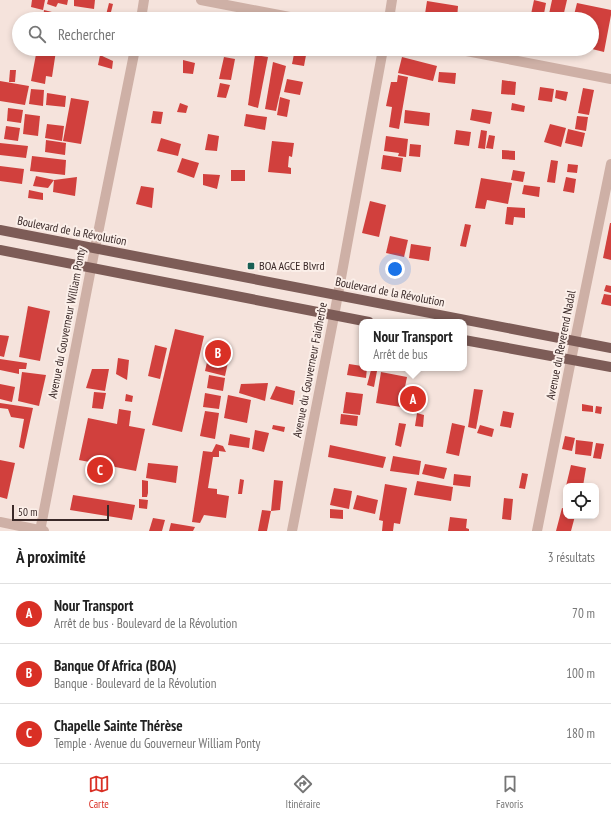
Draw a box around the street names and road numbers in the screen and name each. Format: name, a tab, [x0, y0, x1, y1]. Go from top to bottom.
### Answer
street label: Boulevard de la Révolution	[16, 213, 128, 248]
street label: Avenue du Gouverneur William Ponty	[45, 246, 89, 400]
street label: Boulevard de la Révolution	[334, 274, 446, 309]
street label: Avenue du Reverend Nadal	[543, 289, 578, 401]
street label: Avenue du Gouverneur Faidherbe	[289, 301, 330, 439]

